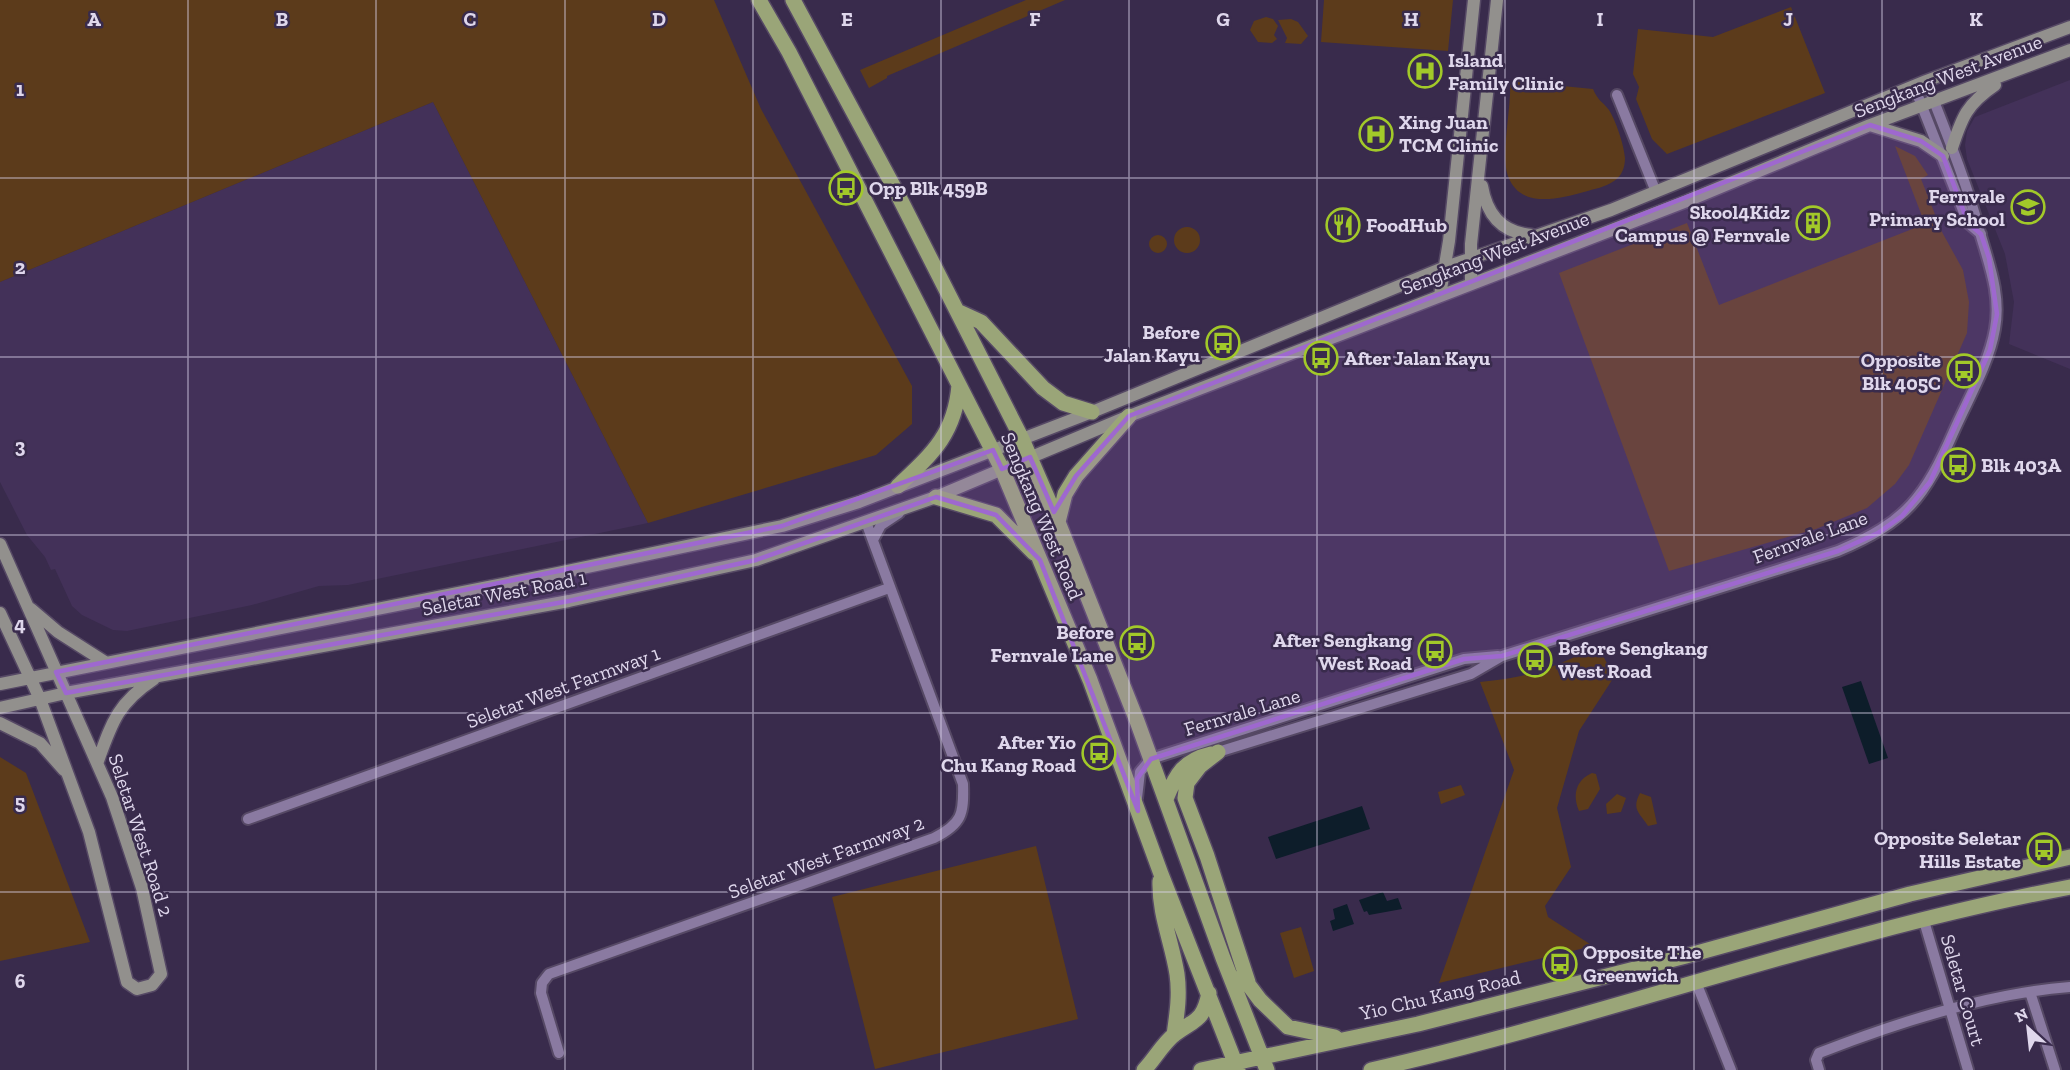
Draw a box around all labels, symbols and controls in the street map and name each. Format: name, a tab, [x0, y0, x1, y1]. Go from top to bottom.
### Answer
text: A	[87, 7, 101, 31]
text: B	[276, 7, 288, 31]
text: C	[464, 7, 477, 31]
text: D	[652, 7, 666, 31]
text: E	[841, 7, 853, 31]
text: F	[1029, 7, 1041, 31]
text: G	[1216, 7, 1230, 31]
text: H	[1403, 7, 1419, 31]
text: I	[1596, 7, 1604, 31]
text: J	[1783, 7, 1793, 31]
text: K	[1969, 7, 1983, 31]
street label: Sengkang West Avenue	[1851, 29, 2045, 123]
place label: Island Family Clinic	[1448, 48, 1564, 95]
hospital icon: Island Family Clinic	[1407, 53, 1443, 89]
text: 1	[16, 77, 24, 101]
place label: Xing Juan TCM Clinic	[1399, 110, 1499, 157]
hospital icon: Xing Juan TCM Clinic	[1358, 116, 1394, 152]
bus stop icon: Opp Blk 459B	[828, 170, 864, 206]
place label: Opp Blk 459B	[869, 176, 988, 200]
place label: Fernvale Primary School	[1869, 184, 2005, 231]
school or university icon: Fernvale Primary School	[2010, 189, 2046, 225]
place label: Skool4Kidz Campus @ Fernvale	[1615, 200, 1790, 247]
building icon: Skool4Kidz Campus @ Fernvale	[1795, 205, 1831, 241]
street label: Sengkang West Avenue	[1398, 206, 1592, 300]
restaurant icon: FoodHub	[1325, 207, 1361, 243]
place label: FoodHub	[1366, 213, 1447, 237]
text: 2	[15, 255, 26, 279]
place label: Before Jalan Kayu	[1104, 320, 1200, 367]
bus stop icon: Before Jalan Kayu	[1205, 325, 1241, 361]
bus stop icon: After Jalan Kayu	[1303, 340, 1339, 376]
place label: After Jalan Kayu	[1344, 346, 1491, 370]
place label: Opposite Blk 405C	[1861, 348, 1941, 395]
bus stop icon: Opposite Blk 405C	[1946, 353, 1982, 389]
street label: Sengkang West Road	[996, 429, 1088, 603]
text: 3	[15, 434, 26, 458]
bus stop icon: Blk 403A	[1940, 447, 1976, 483]
place label: Blk 403A	[1981, 453, 2062, 477]
street label: Fernvale Lane	[1749, 505, 1871, 569]
street label: Seletar West Road 1	[420, 565, 589, 621]
text: 4	[14, 612, 26, 636]
place label: Before Fernvale Lane	[991, 620, 1114, 667]
bus stop icon: Before Fernvale Lane	[1119, 625, 1155, 661]
place label: After Sengkang West Road	[1273, 628, 1413, 675]
bus stop icon: After Sengkang West Road	[1417, 633, 1453, 669]
place label: Before Sengkang West Road	[1558, 636, 1709, 683]
street label: Seletar West Farmway 1	[463, 641, 663, 733]
bus stop icon: Before Sengkang West Road	[1517, 642, 1553, 678]
street label: Fernvale Lane	[1181, 683, 1303, 741]
place label: After Yio Chu Kang Road	[941, 730, 1077, 777]
bus stop icon: After Yio Chu Kang Road	[1081, 735, 1117, 771]
street label: Seletar West Road 2	[103, 751, 179, 919]
text: 5	[15, 790, 25, 814]
street label: Seletar West Farmway 2	[725, 810, 927, 904]
place label: Opposite Seletar Hills Estate	[1874, 826, 2021, 873]
bus stop icon: Opposite Seletar Hills Estate	[2026, 832, 2062, 868]
street label: Seletar Court	[1936, 932, 1991, 1049]
place label: Opposite The Greenwich	[1583, 940, 1702, 987]
bus stop icon: Opposite The Greenwich	[1542, 946, 1578, 982]
street label: Yio Chu Kang Road	[1356, 965, 1523, 1025]
text: 6	[15, 969, 26, 993]
north arrow	[1998, 998, 2058, 1058]
text: N	[2012, 1004, 2031, 1026]

